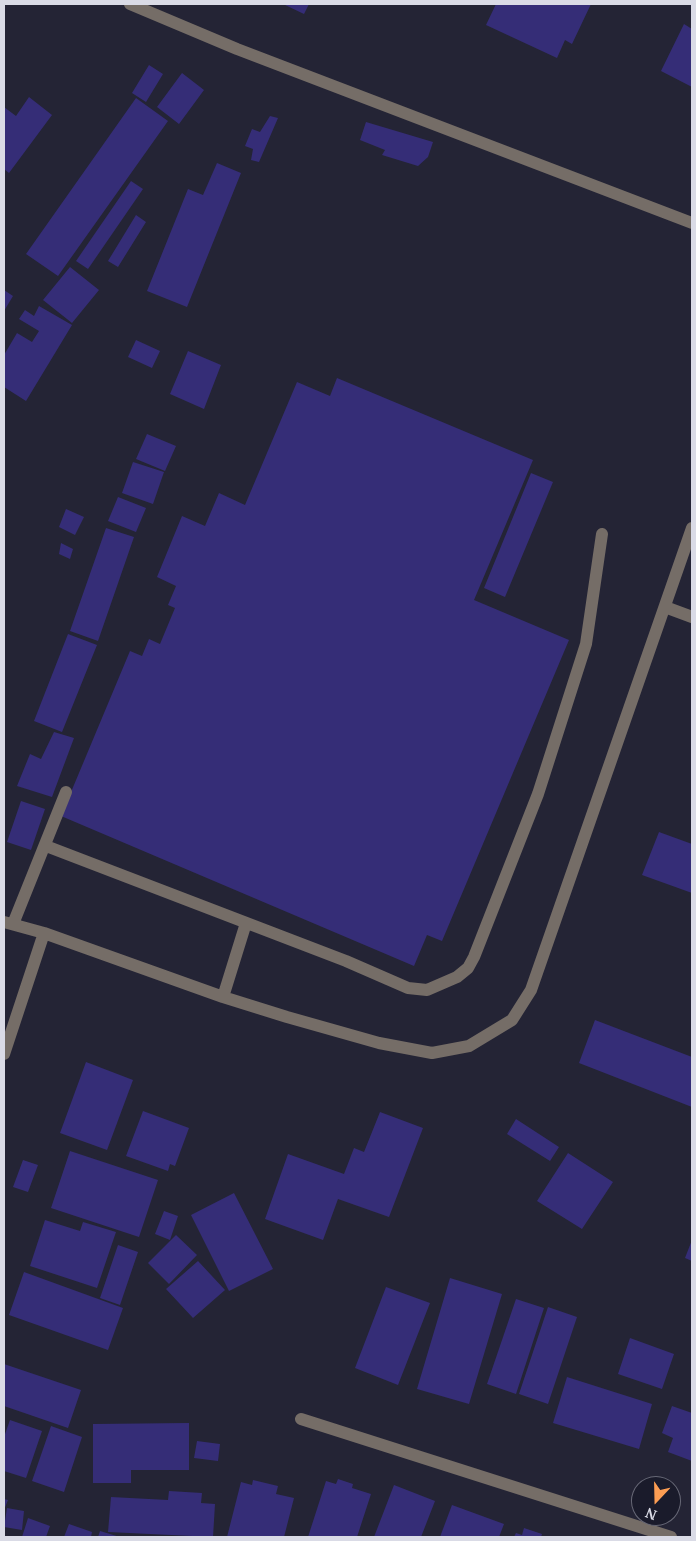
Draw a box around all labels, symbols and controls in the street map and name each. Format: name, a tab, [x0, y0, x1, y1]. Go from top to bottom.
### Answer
north arrow	[631, 1476, 681, 1526]
text: N	[642, 1504, 659, 1525]

